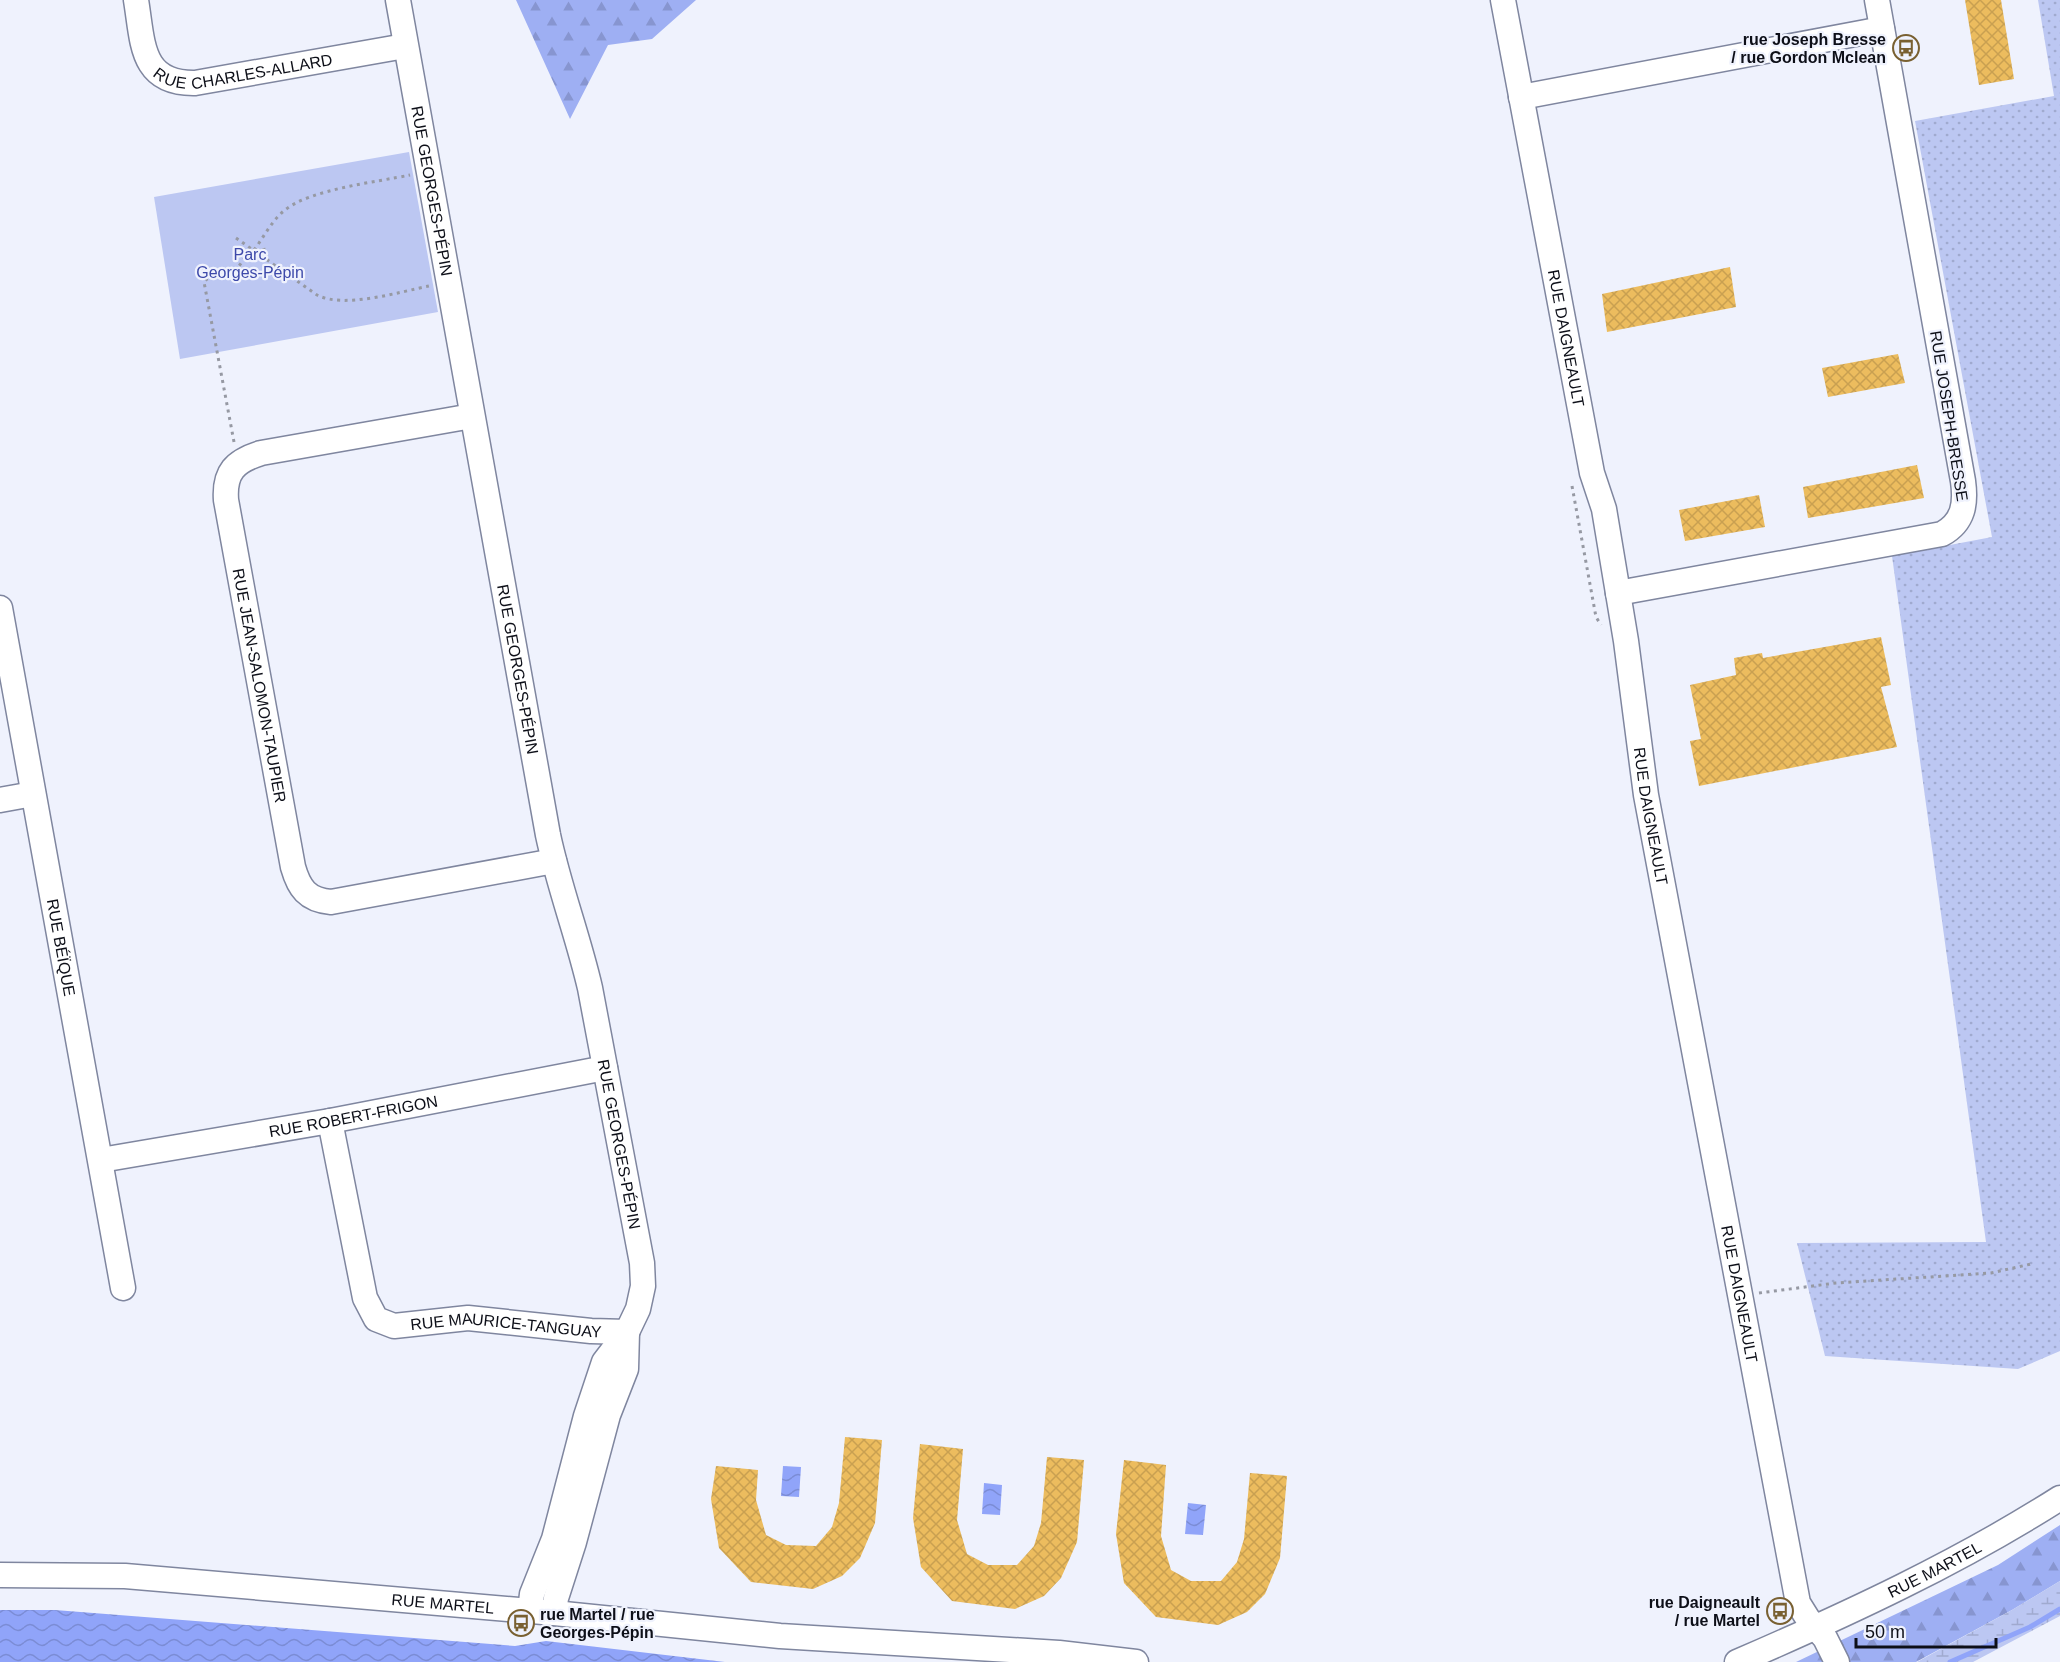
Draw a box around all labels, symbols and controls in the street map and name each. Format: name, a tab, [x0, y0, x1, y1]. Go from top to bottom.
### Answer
place label: rue Joseph Bresse / rue Gordon Mclean	[1731, 31, 1886, 66]
bus stop icon: rue Joseph Bresse / rue Gordon Mclean	[1891, 33, 1921, 63]
street label: RUE CHARLES-ALLARD	[151, 50, 334, 92]
street label: RUE GEORGES-PÉPIN	[409, 105, 456, 277]
park label: Parc Georges-Pépin	[196, 246, 304, 281]
street label: RUE DAIGNEAULT	[1545, 268, 1588, 408]
street label: RUE JOSEPH-BRESSE	[1927, 329, 1971, 503]
street label: RUE JEAN-SALOMON-TAUPIER	[230, 567, 290, 804]
street label: RUE GEORGES-PÉPIN	[495, 583, 542, 756]
street label: RUE DAIGNEAULT	[1631, 746, 1671, 887]
street label: RUE BÉÏQUE	[44, 897, 79, 998]
street label: RUE GEORGES-PÉPIN	[595, 1058, 644, 1231]
street label: RUE ROBERT-FRIGON	[267, 1092, 439, 1140]
street label: RUE DAIGNEAULT	[1719, 1224, 1761, 1364]
street label: RUE MAURICE-TANGUAY	[409, 1309, 602, 1340]
street label: RUE MARTEL	[1885, 1538, 1984, 1601]
street label: RUE MARTEL	[391, 1591, 495, 1616]
place label: rue Daigneault / rue Martel	[1649, 1594, 1761, 1629]
bus stop icon: rue Daigneault / rue Martel	[1765, 1596, 1795, 1626]
place label: rue Martel / rue Georges-Pépin	[540, 1606, 655, 1641]
bus stop icon: rue Martel / rue Georges-Pépin	[506, 1608, 536, 1638]
scale bar	[1856, 1611, 1996, 1649]
text: 50 m	[1865, 1622, 1905, 1642]

